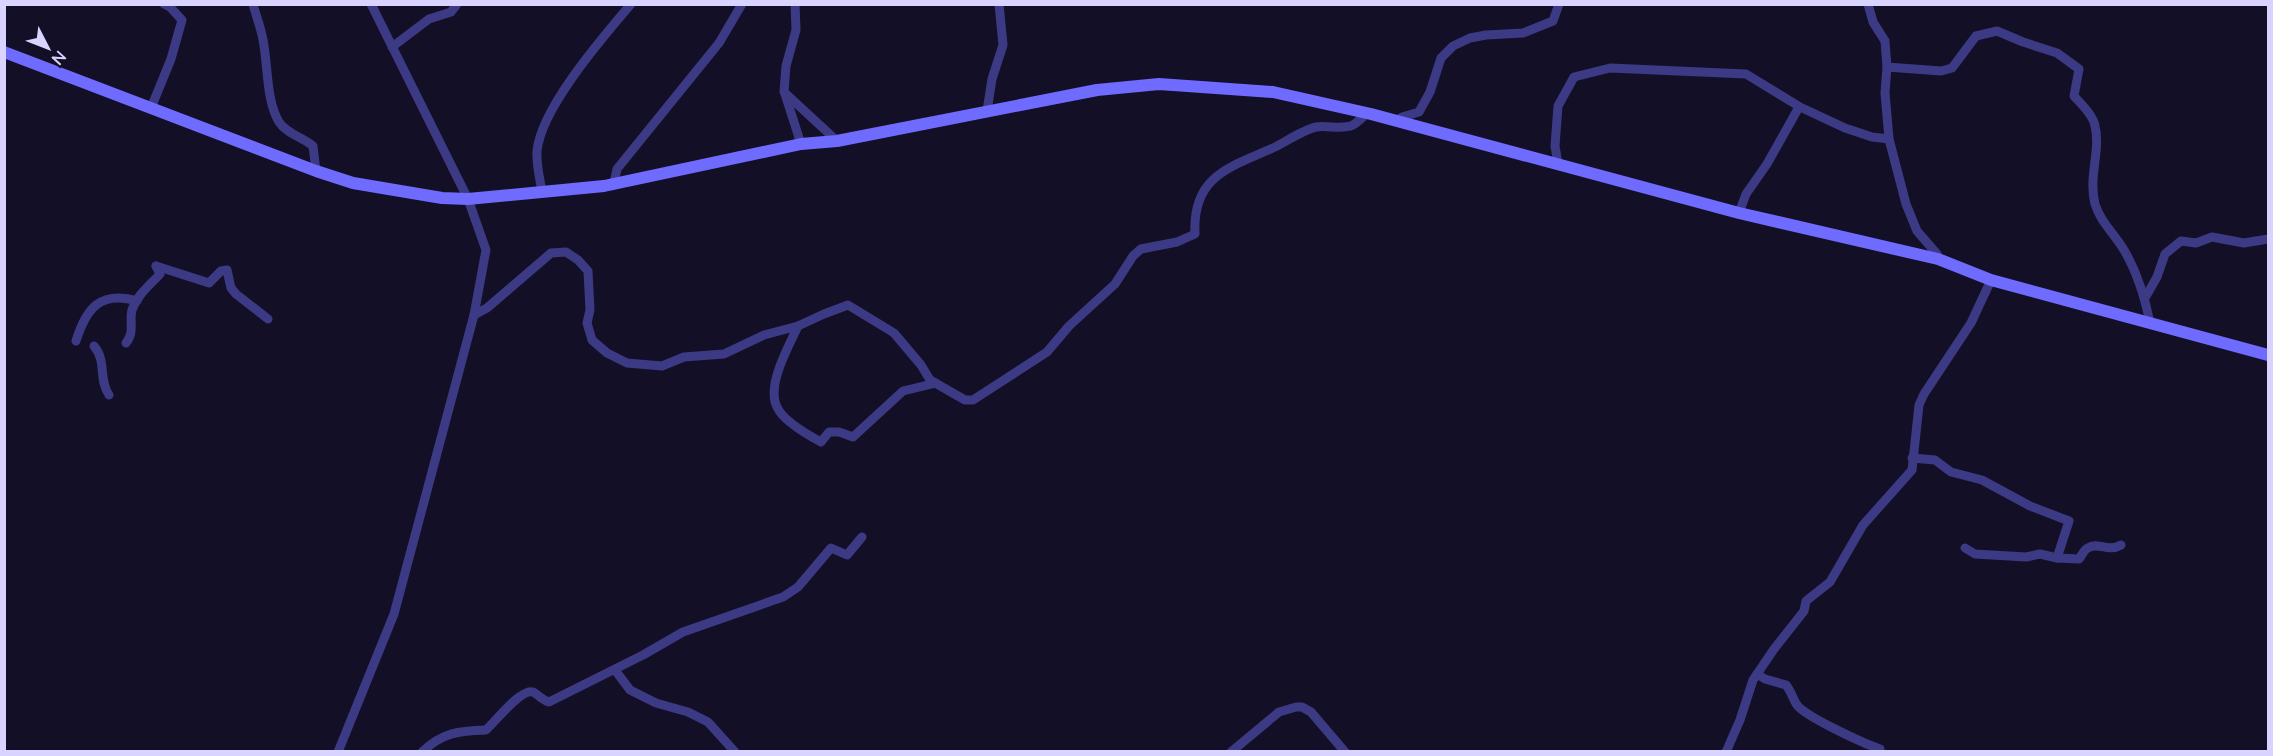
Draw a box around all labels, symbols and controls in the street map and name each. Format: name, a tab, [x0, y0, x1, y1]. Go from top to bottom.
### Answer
north arrow	[18, 18, 78, 78]
text: N	[48, 47, 71, 69]

